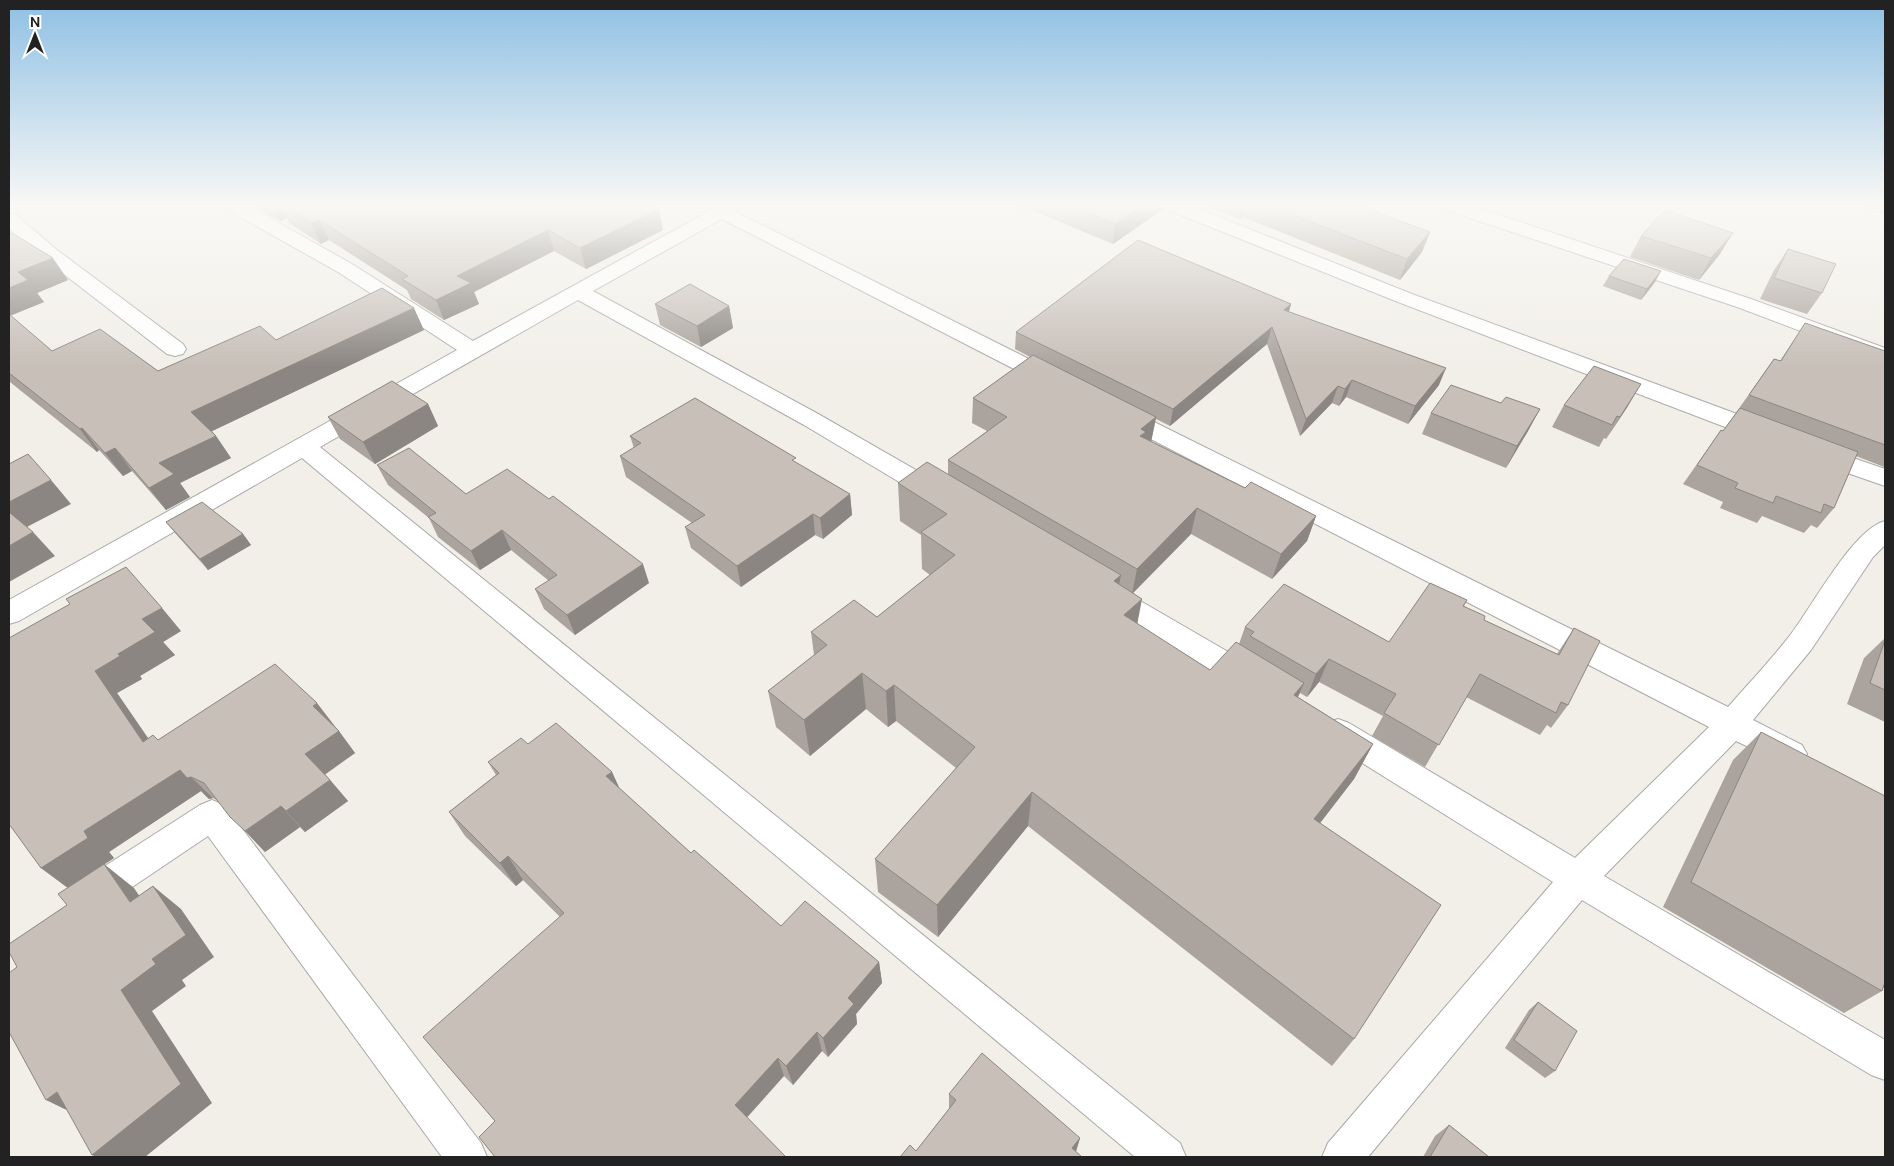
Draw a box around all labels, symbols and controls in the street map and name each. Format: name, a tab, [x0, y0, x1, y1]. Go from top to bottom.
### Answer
north arrow	[10, 10, 60, 60]
text: N	[30, 13, 40, 31]

